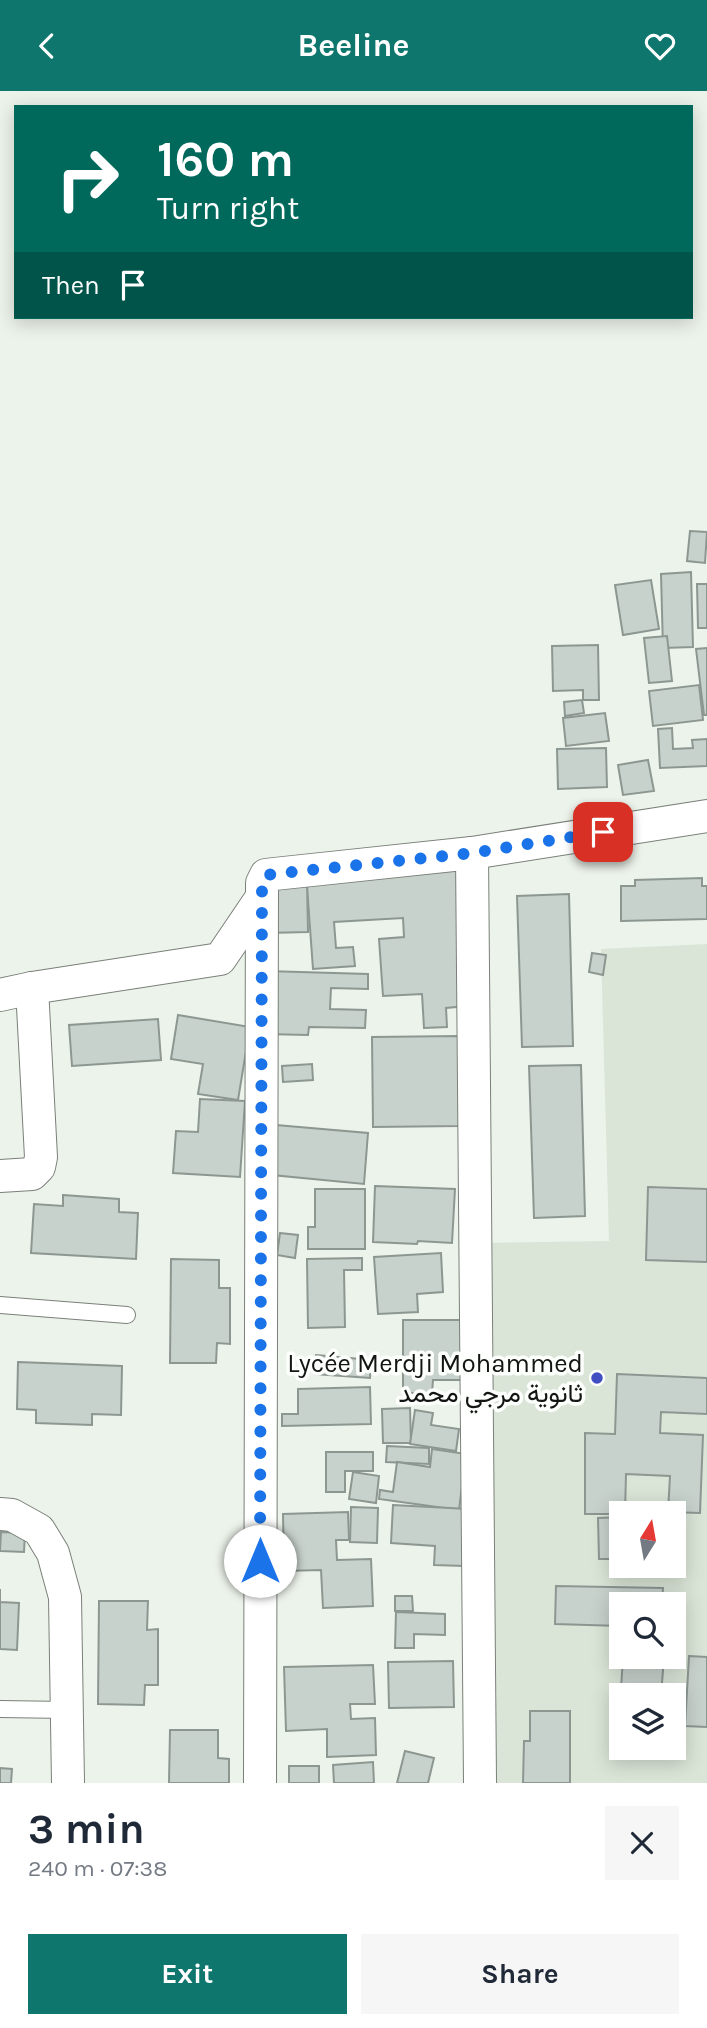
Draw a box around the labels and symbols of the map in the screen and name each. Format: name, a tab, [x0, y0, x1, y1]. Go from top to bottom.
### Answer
pin	[573, 802, 633, 862]
place label: Lycée Merdji Mohammed ثانوية مرجي محمد	[287, 1348, 583, 1414]
marker: Lycée Merdji Mohammed ثانوية مرجي محمد	[589, 1370, 605, 1386]
north arrow	[609, 1501, 686, 1579]
position arrow	[223, 1524, 297, 1598]

